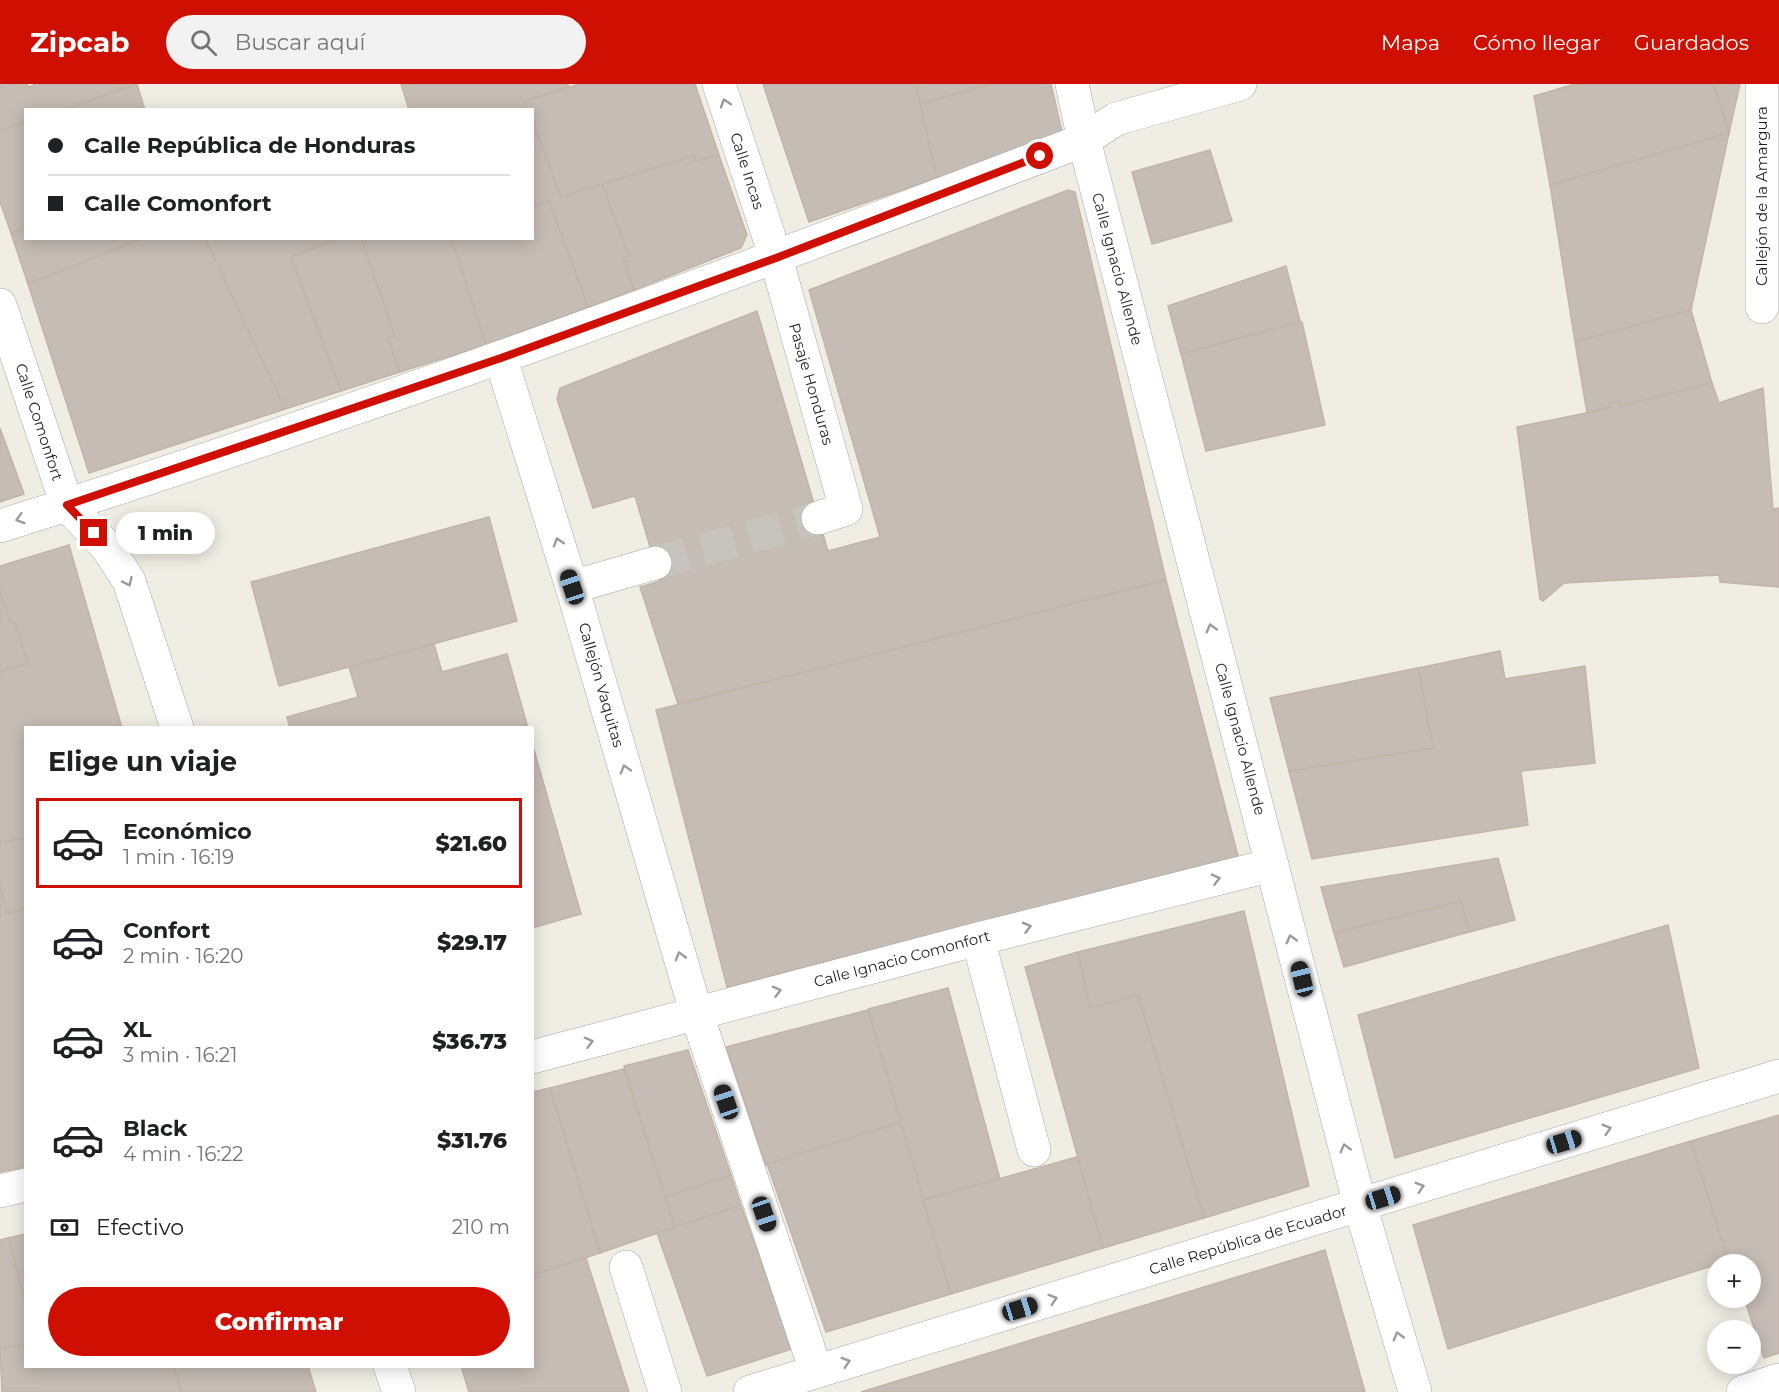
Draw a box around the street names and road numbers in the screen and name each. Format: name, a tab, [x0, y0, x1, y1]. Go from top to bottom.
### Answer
street label: Callejón de la Amargura	[1752, 106, 1771, 286]
street label: Calle Incas	[726, 130, 769, 212]
street label: Calle Ignacio Allende	[1088, 190, 1147, 347]
street label: Pasaje Honduras	[785, 321, 838, 447]
street label: Calle Comonfort	[12, 361, 67, 483]
street label: Callejón Vaquitas	[575, 620, 628, 749]
street label: Calle Ignacio Allende	[1211, 660, 1270, 817]
street label: Calle Ignacio Comonfort	[812, 926, 992, 991]
street label: Calle República de Ecuador	[1147, 1200, 1349, 1279]

